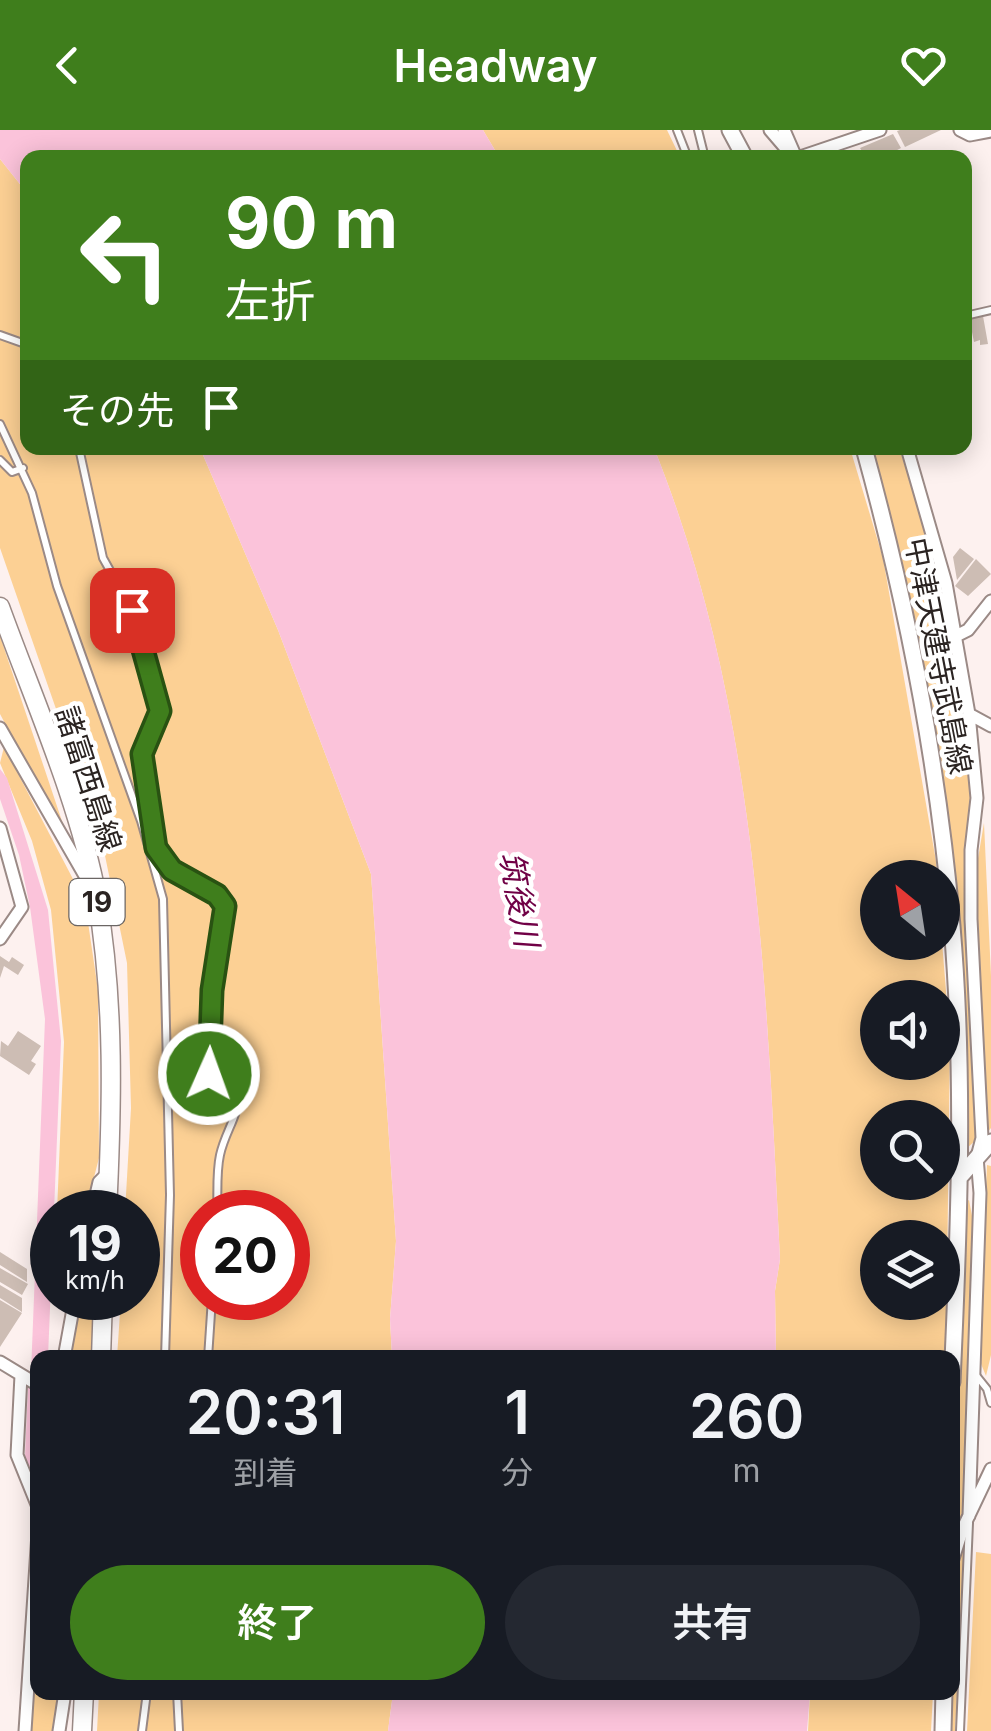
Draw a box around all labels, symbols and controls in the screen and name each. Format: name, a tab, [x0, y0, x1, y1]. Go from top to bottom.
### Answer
icon: back	[40, 38, 95, 93]
text: Headway	[394, 38, 597, 93]
icon: heart	[896, 38, 951, 93]
text: 90 m	[225, 180, 398, 265]
icon: left	[60, 190, 190, 320]
text: 左折	[225, 273, 315, 328]
icon: arrive	[194, 380, 249, 435]
text: その先	[60, 387, 174, 433]
street label: 中津天建寺武島線	[898, 535, 980, 777]
pin	[90, 568, 175, 653]
icon: arrive	[105, 583, 160, 638]
street label: 諸富西島線	[49, 702, 129, 856]
water label: 筑後川	[492, 848, 548, 953]
north arrow	[860, 860, 960, 960]
map controls	[860, 860, 960, 1320]
road number: 19	[70, 879, 124, 925]
button: sound	[860, 980, 960, 1080]
position arrow	[157, 1022, 261, 1126]
button: search	[860, 1100, 960, 1200]
speed limit sign: 20	[180, 1190, 310, 1320]
text: 19	[68, 1213, 122, 1273]
button: layers	[860, 1220, 960, 1320]
text: km/h	[65, 1265, 125, 1295]
text: 20:31	[186, 1376, 345, 1448]
text: 1	[504, 1376, 530, 1448]
text: 260	[689, 1380, 804, 1452]
text: m	[733, 1451, 761, 1490]
text: 到着	[234, 1453, 298, 1492]
text: 分	[501, 1453, 533, 1492]
button: 終了	[70, 1565, 485, 1680]
button: 共有	[505, 1565, 920, 1680]

